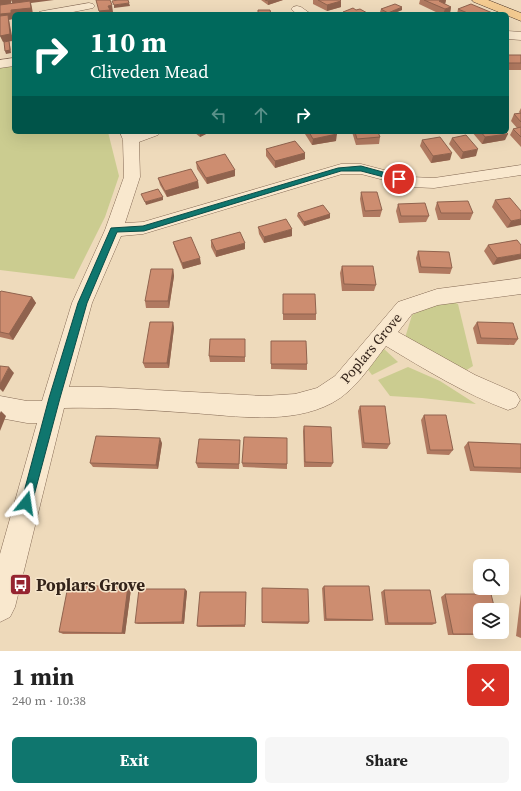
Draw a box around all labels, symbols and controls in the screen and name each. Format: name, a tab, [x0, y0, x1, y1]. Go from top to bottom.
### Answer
text: 110 m	[90, 23, 167, 61]
icon: right	[24, 28, 76, 80]
text: Cliveden Mead	[90, 59, 208, 84]
icon: left	[208, 104, 230, 126]
icon: ahead	[250, 104, 272, 126]
icon: right	[292, 104, 314, 126]
pin	[382, 162, 416, 196]
icon: arrive	[388, 168, 410, 190]
street label: Poplars Grove	[335, 308, 407, 388]
position arrow	[5, 482, 47, 524]
map controls	[473, 559, 509, 639]
button: search	[473, 559, 509, 595]
bus stop icon: Poplars Grove	[7, 572, 33, 598]
place label: Poplars Grove	[36, 573, 145, 597]
button: layers	[473, 603, 509, 639]
text: 1 min	[12, 660, 74, 693]
button: close	[467, 664, 509, 706]
text: 240 m · 10:38	[12, 692, 86, 709]
button: Exit	[12, 737, 257, 783]
button: Share	[265, 737, 509, 783]

